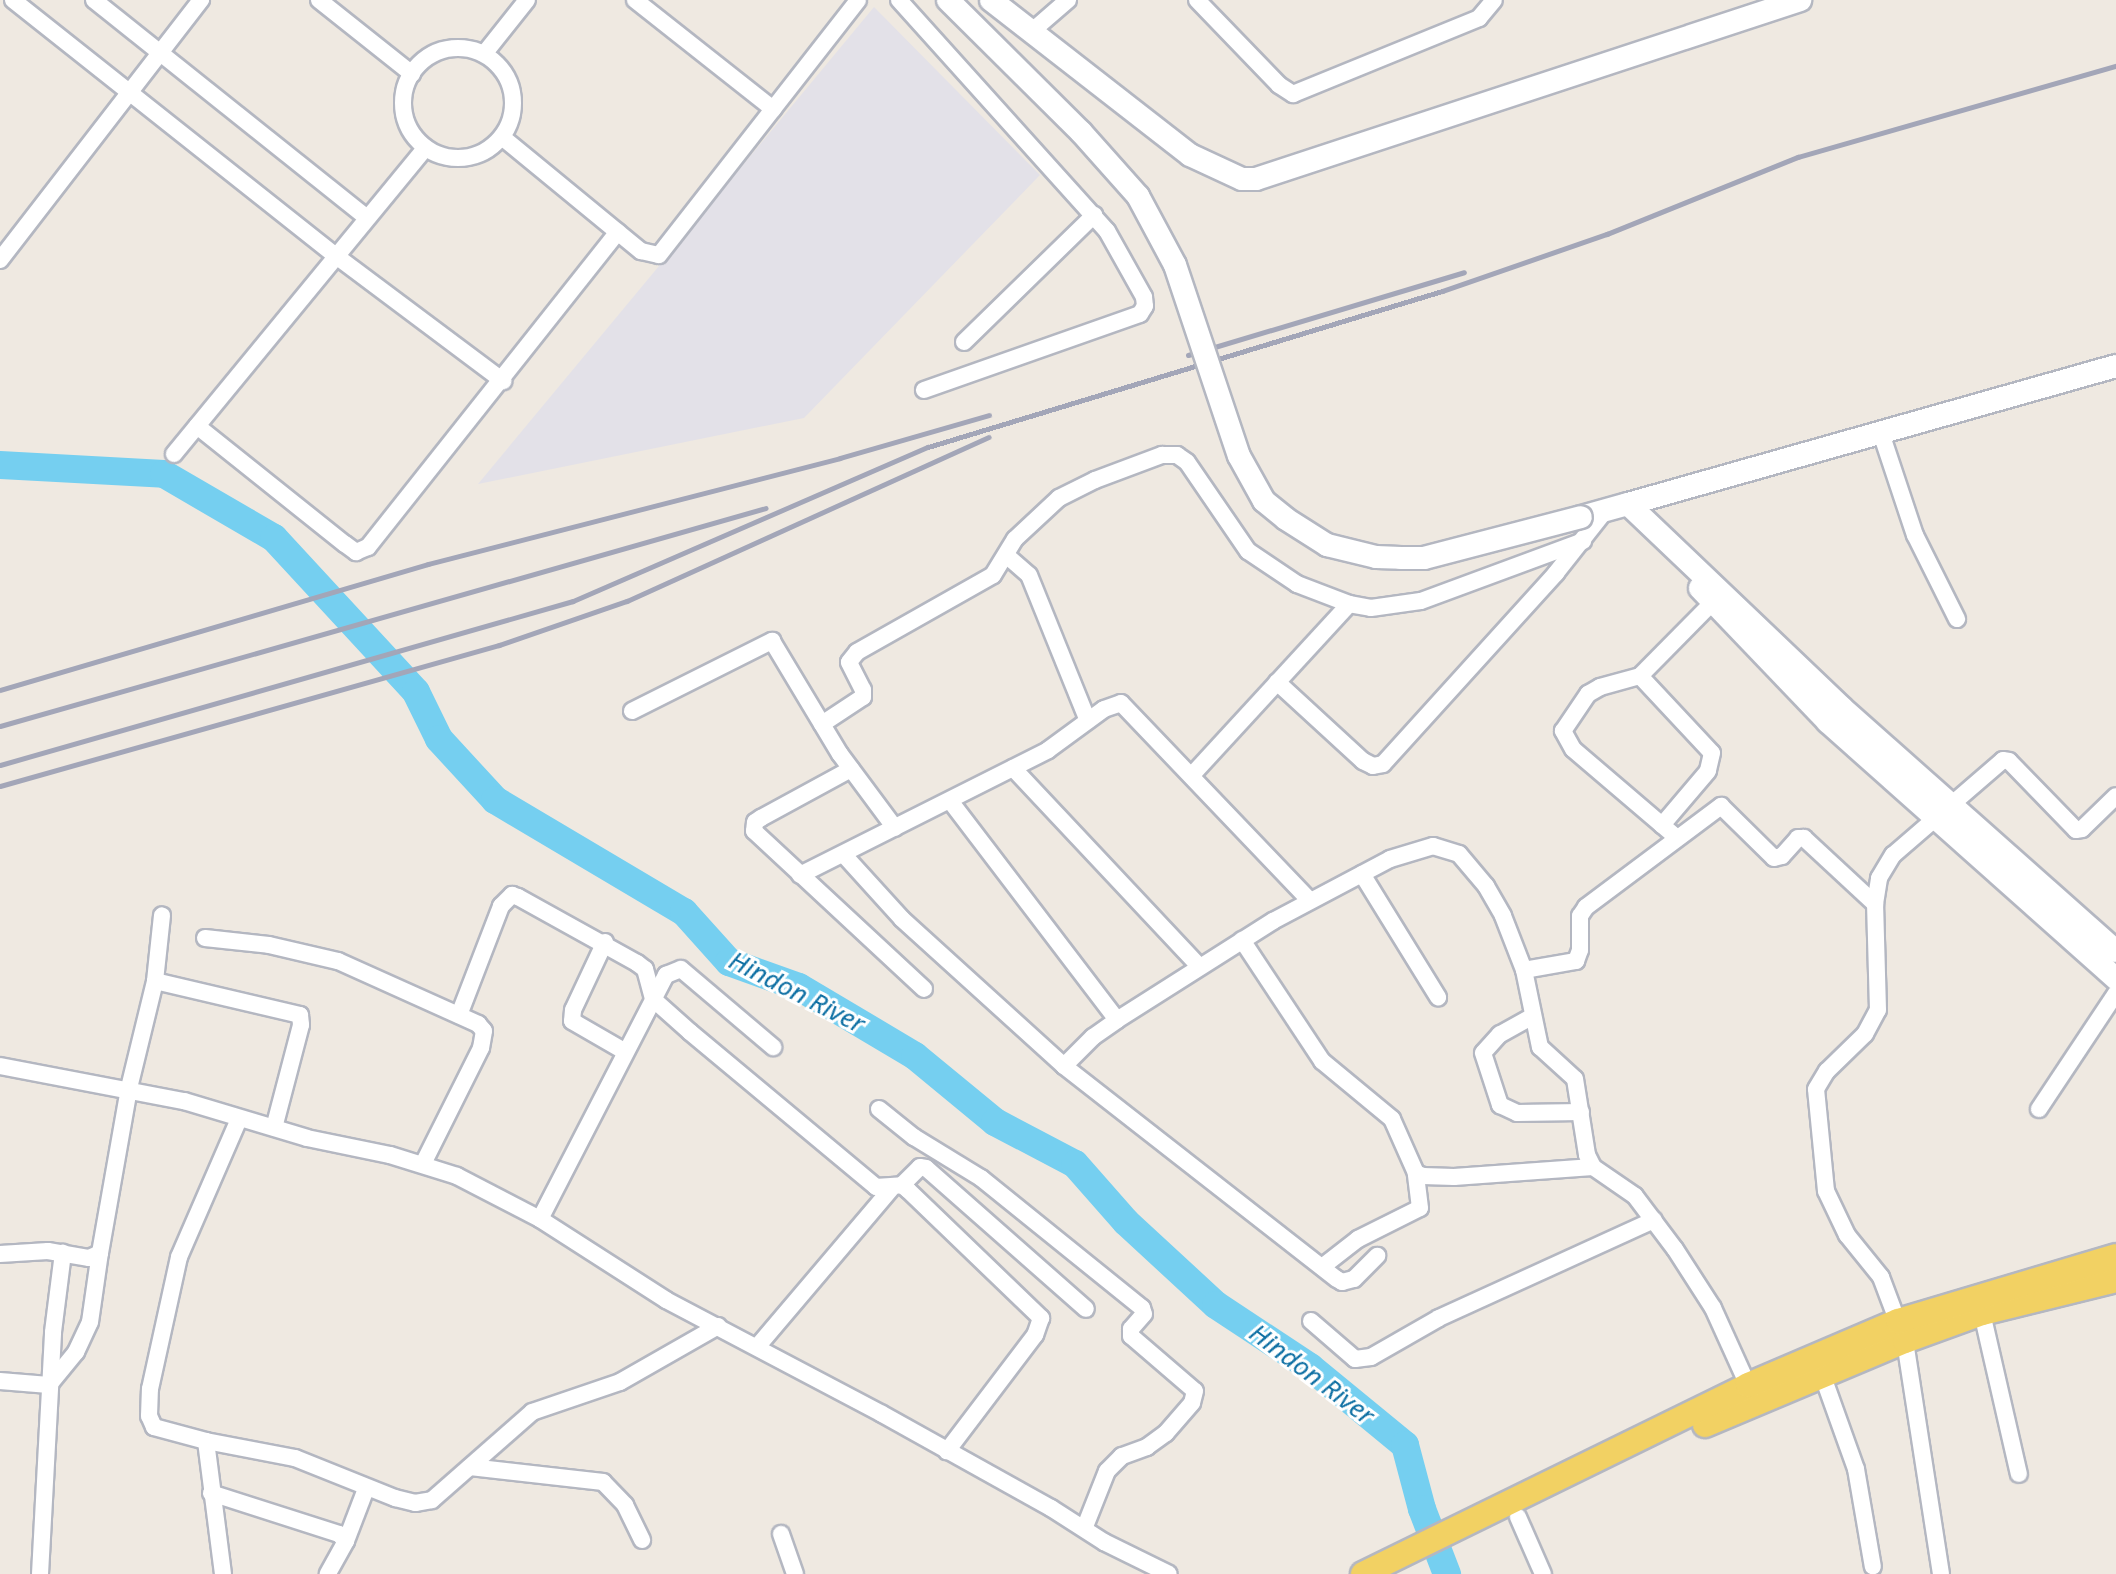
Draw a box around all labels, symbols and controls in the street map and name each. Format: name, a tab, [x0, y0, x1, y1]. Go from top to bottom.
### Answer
water label: Hindon River	[724, 945, 870, 1039]
water label: Hindon River	[1244, 1317, 1380, 1431]

